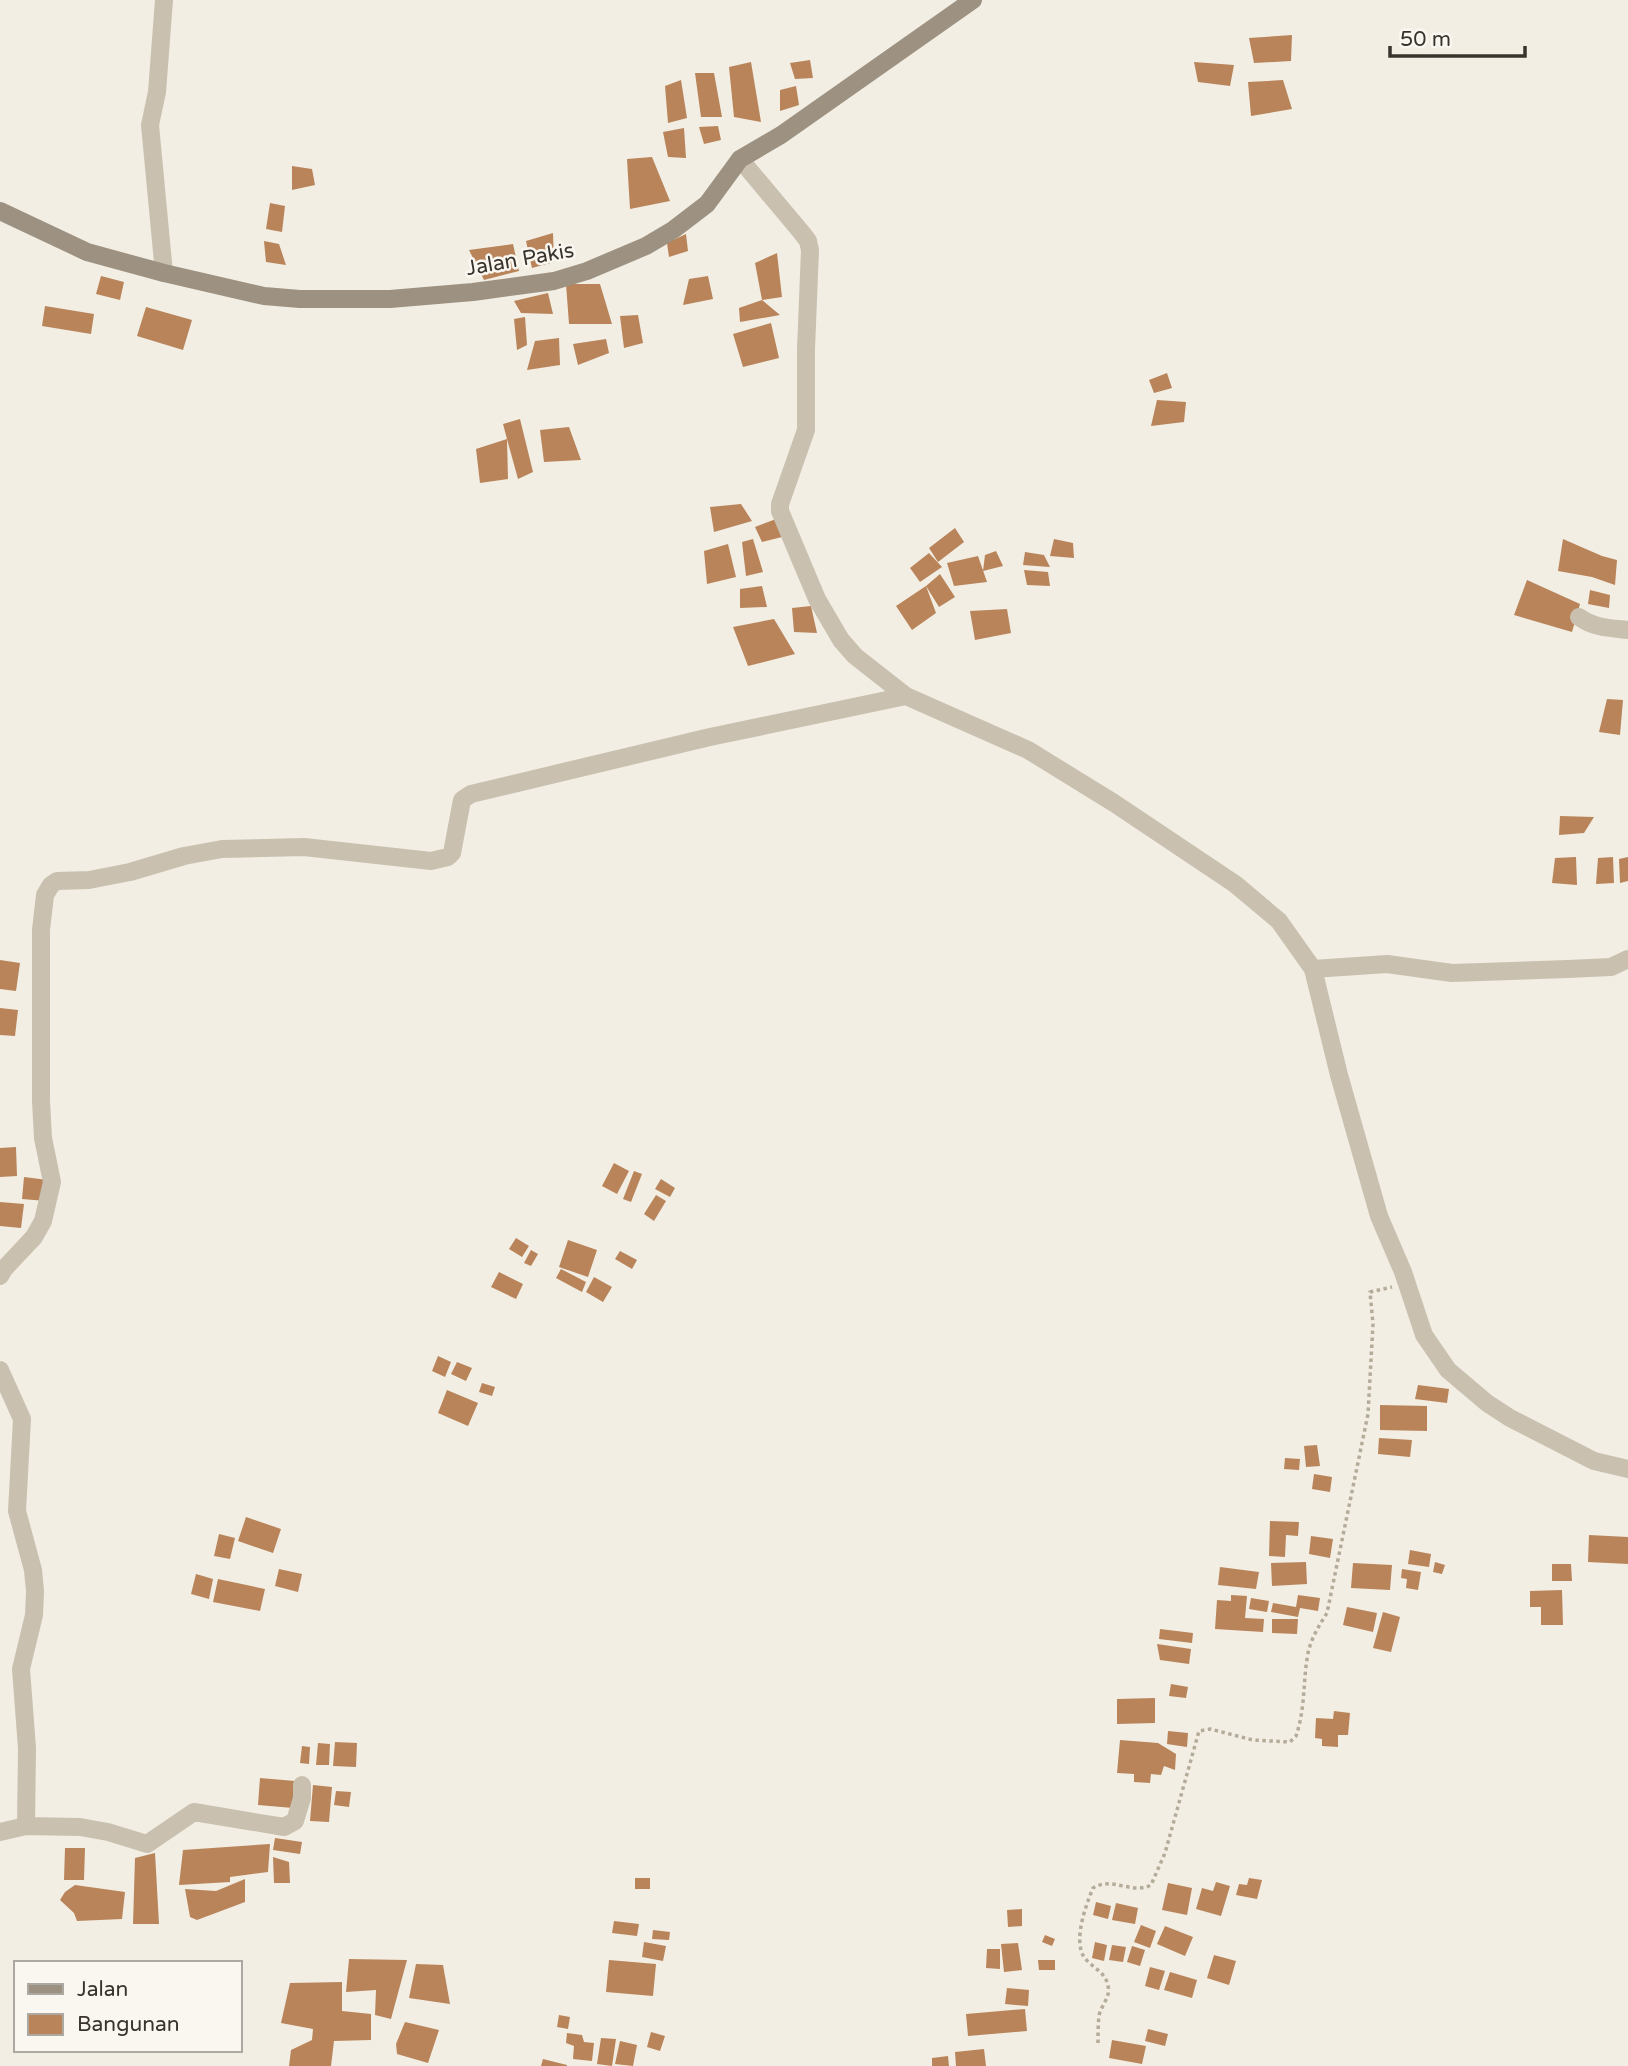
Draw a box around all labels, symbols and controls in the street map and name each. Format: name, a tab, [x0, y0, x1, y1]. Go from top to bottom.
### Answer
scale bar	[1390, 14, 1525, 58]
text: 50 m	[1400, 27, 1451, 52]
street label: Jalan Pakis	[464, 238, 576, 281]
legend	[14, 1961, 242, 2052]
text: Jalan	[77, 1977, 128, 2002]
text: Bangunan	[77, 2012, 180, 2037]

